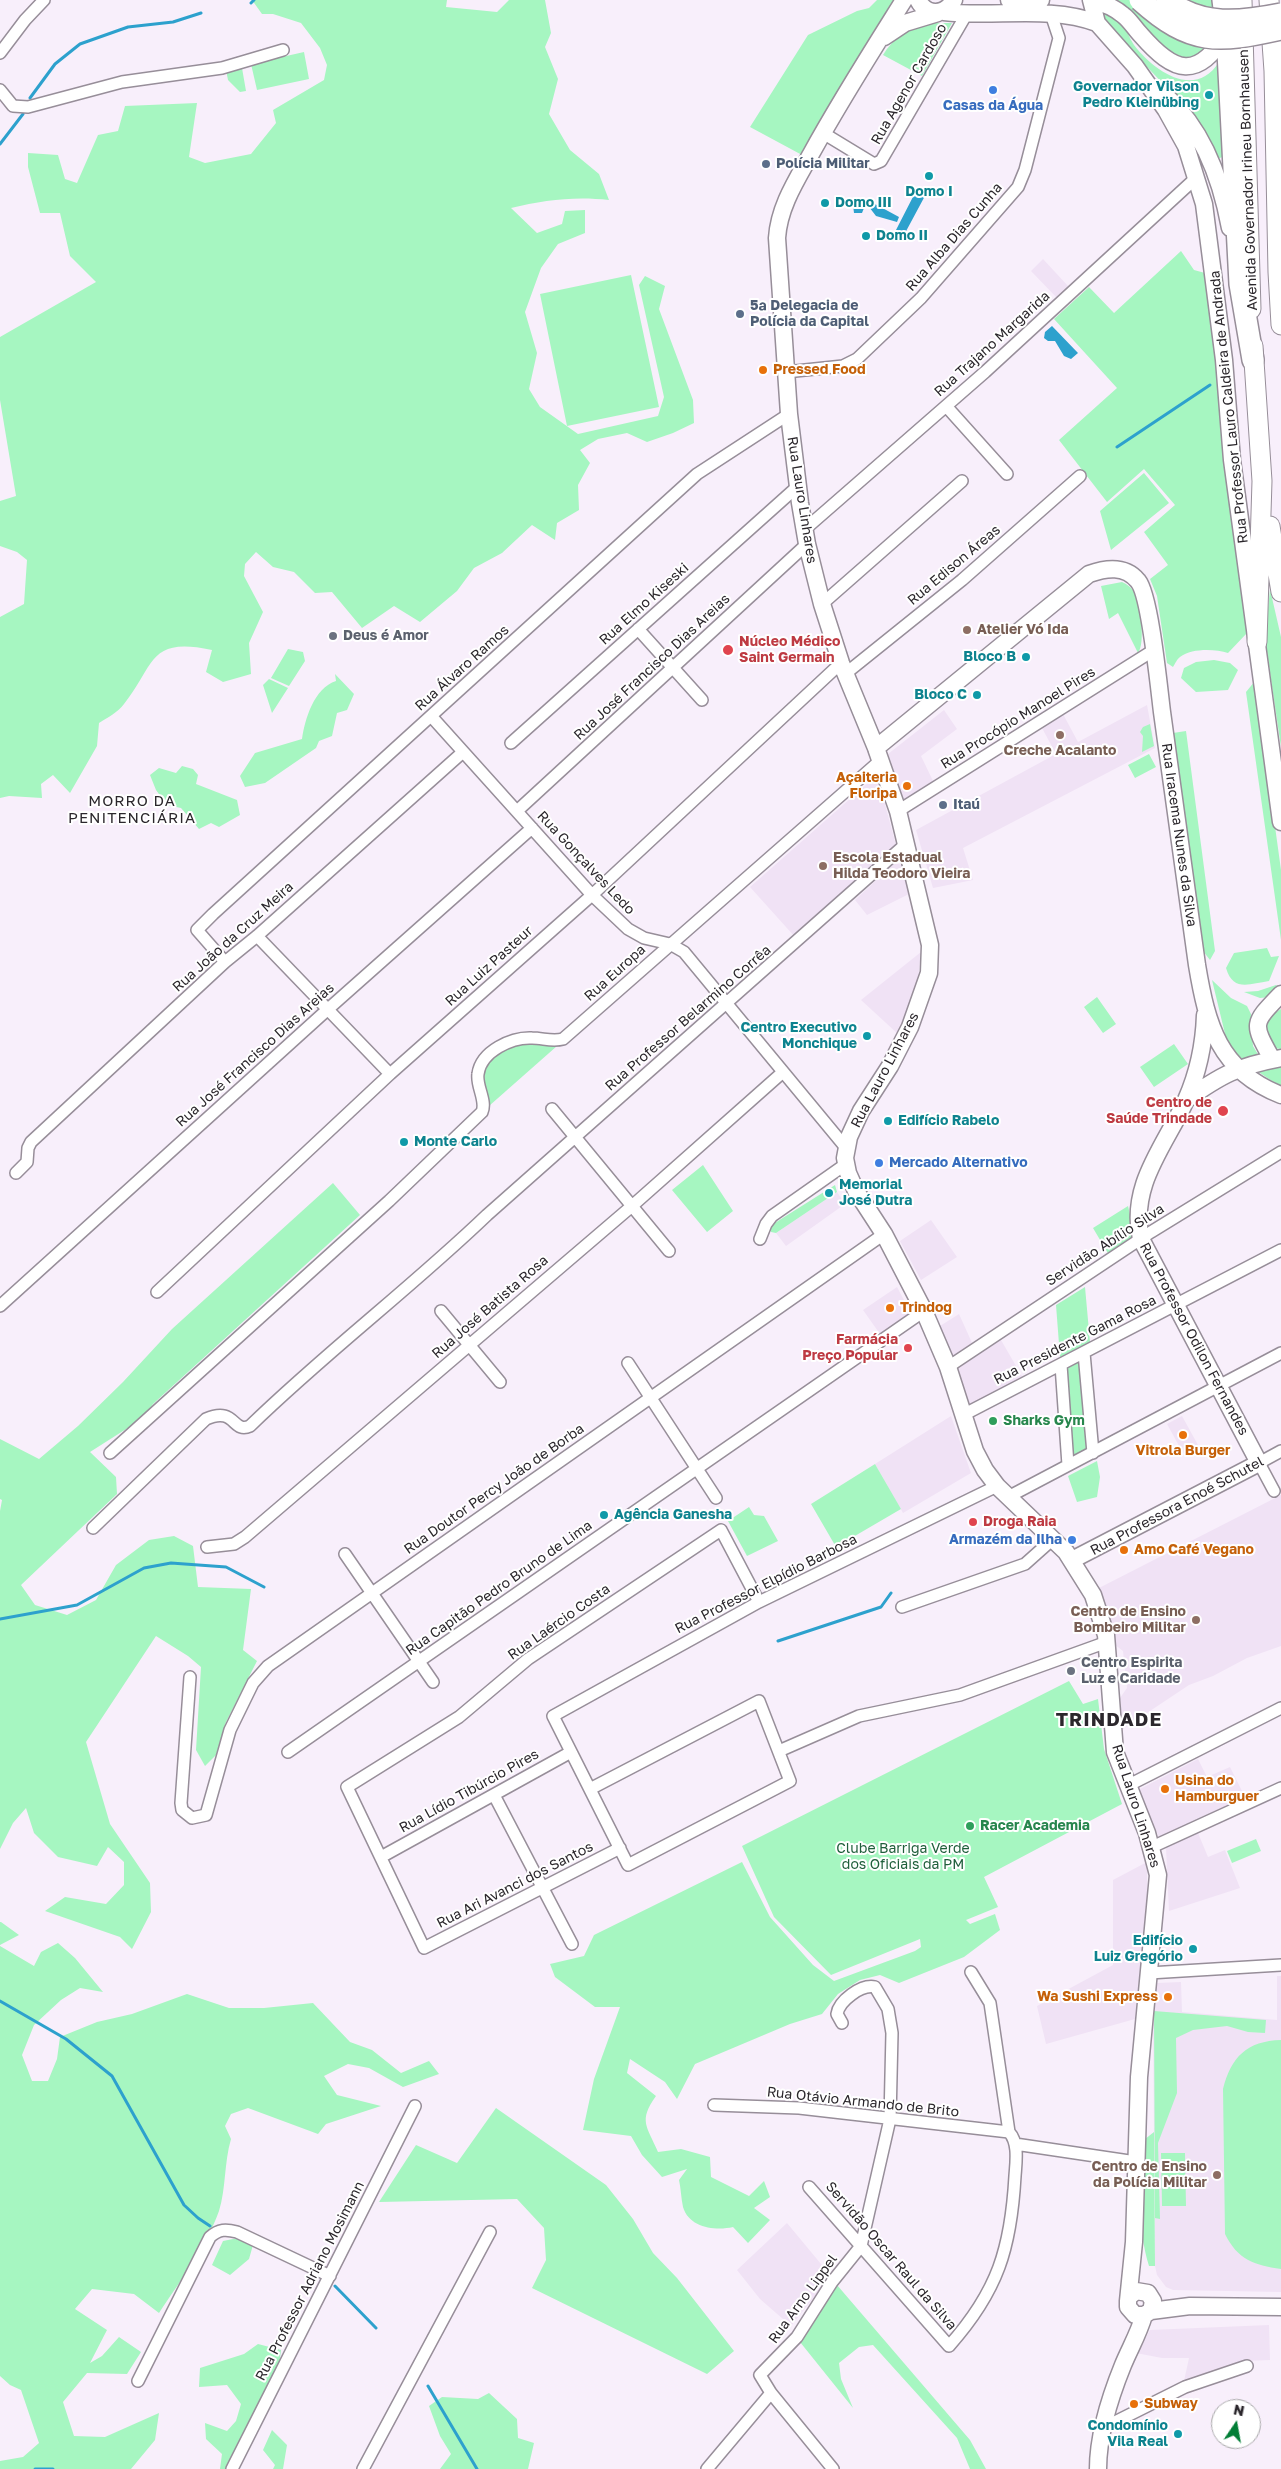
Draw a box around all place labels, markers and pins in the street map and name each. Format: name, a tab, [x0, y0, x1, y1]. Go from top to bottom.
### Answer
place label: Governador Vilson Pedro Kleinübing	[1073, 79, 1199, 111]
marker: Casas da Água	[987, 84, 999, 96]
marker: Governador Vilson Pedro Kleinübing	[1203, 89, 1215, 101]
place label: Casas da Água	[943, 98, 1043, 114]
place label: Polícia Militar	[776, 156, 870, 172]
marker: Polícia Militar	[760, 158, 772, 170]
marker: Domo I	[923, 170, 935, 182]
place label: Domo I	[905, 184, 953, 200]
place label: Domo III	[835, 195, 892, 211]
marker: Domo III	[819, 197, 831, 209]
place label: Domo II	[876, 228, 928, 244]
marker: Domo II	[860, 230, 872, 242]
place label: 5ª Delegacia de Polícia da Capital	[750, 298, 869, 331]
marker: 5ª Delegacia de Polícia da Capital	[734, 308, 746, 320]
place label: Pressed Food	[773, 362, 866, 378]
marker: Pressed Food	[757, 364, 769, 376]
place label: Atelier Vó Ida	[977, 622, 1069, 638]
marker: Atelier Vó Ida	[961, 624, 973, 636]
place label: Deus é Amor	[343, 628, 429, 644]
marker: Deus é Amor	[327, 630, 339, 642]
place label: Núcleo Médico Saint Germain	[739, 634, 840, 666]
marker: Núcleo Médico Saint Germain	[721, 643, 735, 657]
place label: Bloco B	[963, 649, 1016, 665]
marker: Bloco B	[1020, 651, 1032, 663]
place label: Bloco C	[914, 687, 967, 703]
marker: Bloco C	[971, 689, 983, 701]
marker: Creche Acalanto	[1054, 729, 1066, 741]
place label: Creche Acalanto	[1004, 743, 1116, 759]
place label: Açaiteria Floripa	[836, 770, 897, 802]
marker: Açaiteria Floripa	[901, 780, 913, 792]
place label: Itaú	[953, 797, 980, 813]
marker: Itaú	[937, 799, 949, 811]
place label: Escola Estadual Hilda Teodoro Vieira	[833, 850, 970, 882]
marker: Escola Estadual Hilda Teodoro Vieira	[817, 860, 829, 872]
place label: Centro Executivo Monchique	[740, 1020, 857, 1052]
marker: Centro Executivo Monchique	[861, 1030, 873, 1042]
place label: Centro de Saúde Trindade	[1106, 1095, 1212, 1128]
marker: Centro de Saúde Trindade	[1216, 1104, 1230, 1118]
place label: Edifício Rabelo	[898, 1113, 999, 1129]
marker: Edifício Rabelo	[882, 1115, 894, 1127]
place label: Monte Carlo	[414, 1134, 497, 1150]
marker: Monte Carlo	[398, 1136, 410, 1148]
place label: Mercado Alternativo	[889, 1155, 1028, 1171]
marker: Mercado Alternativo	[873, 1157, 885, 1169]
place label: Memorial José Dutra	[839, 1177, 912, 1210]
marker: Memorial José Dutra	[823, 1187, 835, 1199]
place label: Trindog	[900, 1300, 952, 1316]
marker: Trindog	[884, 1302, 896, 1314]
place label: Farmácia Preço Popular	[802, 1332, 898, 1364]
marker: Farmácia Preço Popular	[902, 1342, 914, 1354]
place label: Sharks Gym	[1003, 1413, 1085, 1429]
marker: Sharks Gym	[987, 1415, 999, 1427]
marker: Vitrola Burger	[1177, 1429, 1189, 1441]
place label: Vitrola Burger	[1135, 1443, 1231, 1459]
place label: Agência Ganesha	[614, 1507, 732, 1523]
marker: Agência Ganesha	[598, 1509, 610, 1521]
place label: Droga Raia	[983, 1514, 1056, 1530]
marker: Droga Raia	[967, 1516, 979, 1528]
place label: Armazém da Ilha	[949, 1532, 1062, 1548]
marker: Armazém da Ilha	[1066, 1534, 1078, 1546]
place label: Amo Café Vegano	[1134, 1542, 1254, 1558]
marker: Amo Café Vegano	[1118, 1544, 1130, 1556]
place label: Centro de Ensino Bombeiro Militar	[1070, 1604, 1186, 1636]
marker: Centro de Ensino Bombeiro Militar	[1190, 1614, 1202, 1626]
place label: Centro Espirita Luz e Caridade	[1081, 1655, 1182, 1688]
marker: Centro Espirita Luz e Caridade	[1065, 1665, 1077, 1677]
place label: Usina do Hamburguer	[1175, 1773, 1259, 1805]
marker: Usina do Hamburguer	[1159, 1783, 1171, 1795]
place label: Racer Academia	[980, 1818, 1090, 1834]
marker: Racer Academia	[964, 1820, 976, 1832]
place label: Edifício Luiz Gregório	[1094, 1933, 1183, 1965]
marker: Edifício Luiz Gregório	[1187, 1943, 1199, 1955]
place label: Wa Sushi Express	[1037, 1989, 1158, 2005]
marker: Wa Sushi Express	[1162, 1991, 1174, 2003]
place label: Centro de Ensino da Polícia Militar	[1091, 2159, 1207, 2192]
marker: Centro de Ensino da Polícia Militar	[1211, 2169, 1223, 2181]
place label: Subway	[1144, 2396, 1198, 2412]
marker: Subway	[1128, 2398, 1140, 2410]
place label: Condomínio Vila Real	[1087, 2418, 1168, 2450]
marker: Condomínio Vila Real	[1172, 2428, 1184, 2440]

